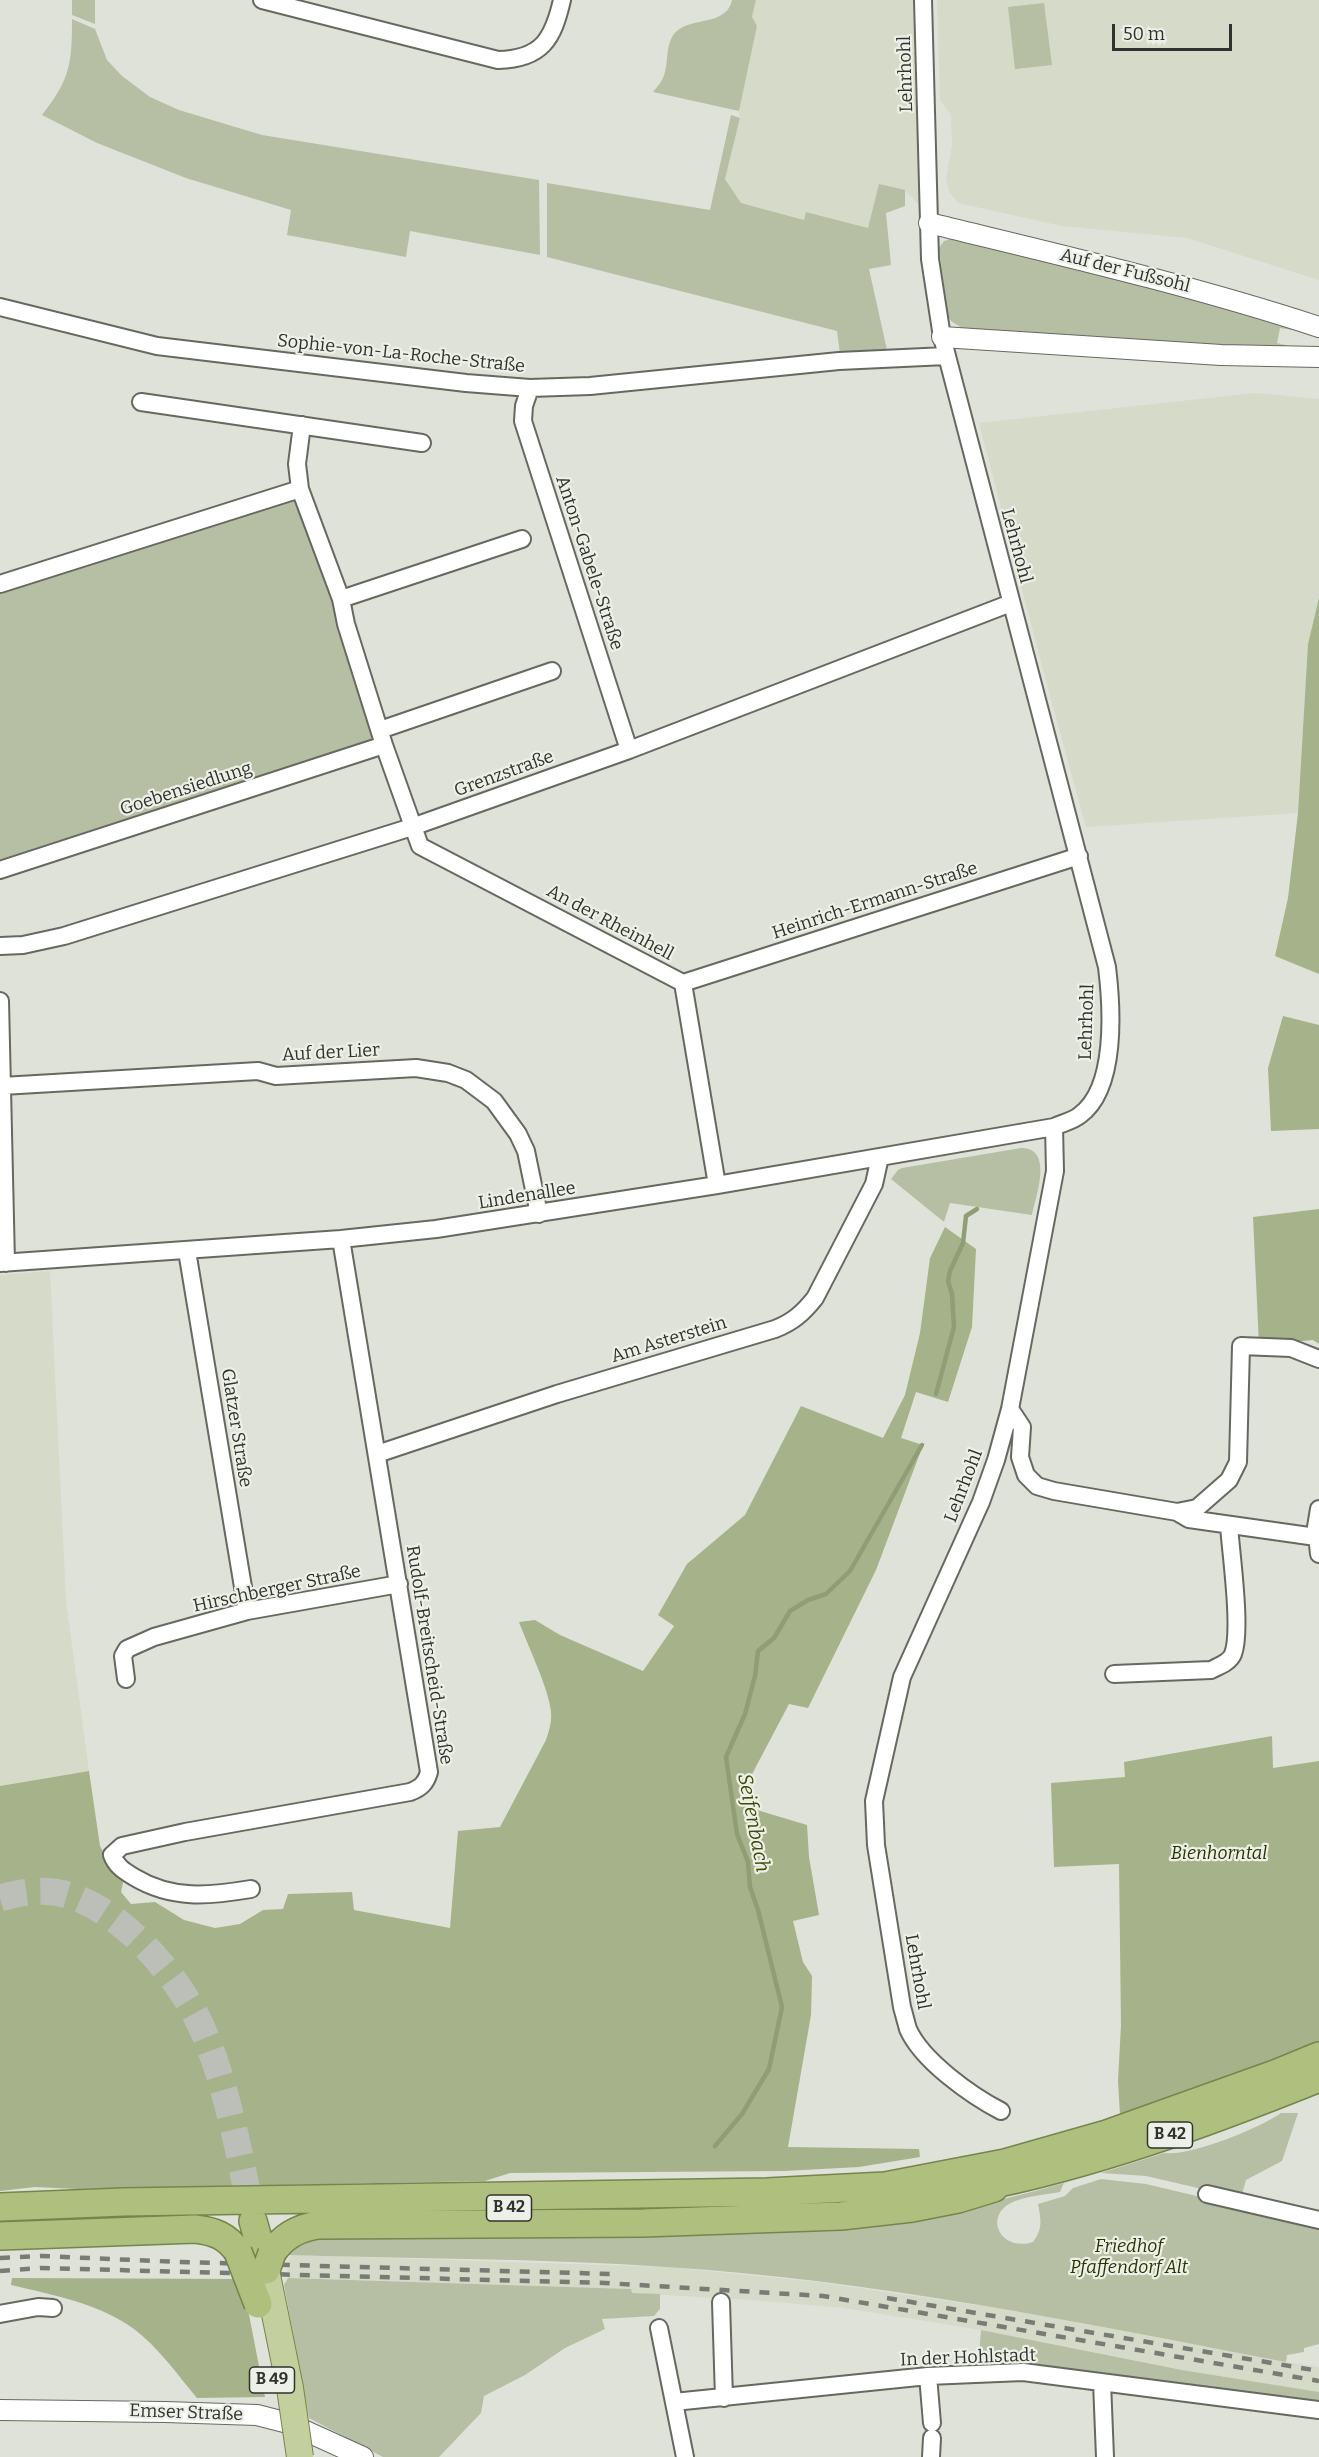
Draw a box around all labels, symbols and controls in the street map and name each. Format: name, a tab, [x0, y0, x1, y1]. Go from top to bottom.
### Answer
scale bar	[1115, 12, 1235, 50]
text: 50 m	[1123, 23, 1165, 45]
street label: Lehrhohl	[894, 35, 918, 113]
street label: Auf der Fußsohl	[1058, 244, 1192, 298]
street label: Sophie-von-La-Roche-Straße	[276, 330, 526, 378]
street label: Anton-Gabele-Straße	[551, 473, 627, 653]
street label: Lehrhohl	[996, 506, 1036, 586]
street label: Grenzstraße	[451, 746, 557, 802]
street label: Goebensiedlung	[117, 758, 255, 820]
street label: Heinrich-Ermann-Straße	[770, 858, 980, 944]
street label: An der Rheinhell	[543, 880, 677, 966]
street label: Lehrhohl	[1075, 983, 1099, 1061]
street label: Auf der Lier	[281, 1040, 381, 1066]
street label: Lindenallee	[477, 1178, 577, 1214]
street label: Am Asterstein	[609, 1312, 729, 1368]
street label: Glatzer Straße	[216, 1367, 256, 1489]
street label: Lehrhohl	[940, 1447, 988, 1525]
street label: Rudolf-Breitscheid-Straße	[401, 1544, 457, 1766]
street label: Hirschberger Straße	[191, 1561, 363, 1617]
water label: Seifenbach	[732, 1772, 774, 1874]
park label: Bienhorntal	[1171, 1843, 1267, 1865]
street label: Lehrhohl	[900, 1933, 934, 2011]
road number: B 42	[1148, 2122, 1192, 2148]
road number: B 42	[486, 2195, 532, 2221]
park label: Friedhof Pfaffendorf Alt	[1070, 2236, 1188, 2278]
street label: In der Hohlstadt	[900, 2345, 1036, 2371]
road number: B 49	[250, 2367, 294, 2393]
street label: Emser Straße	[129, 2400, 243, 2426]

